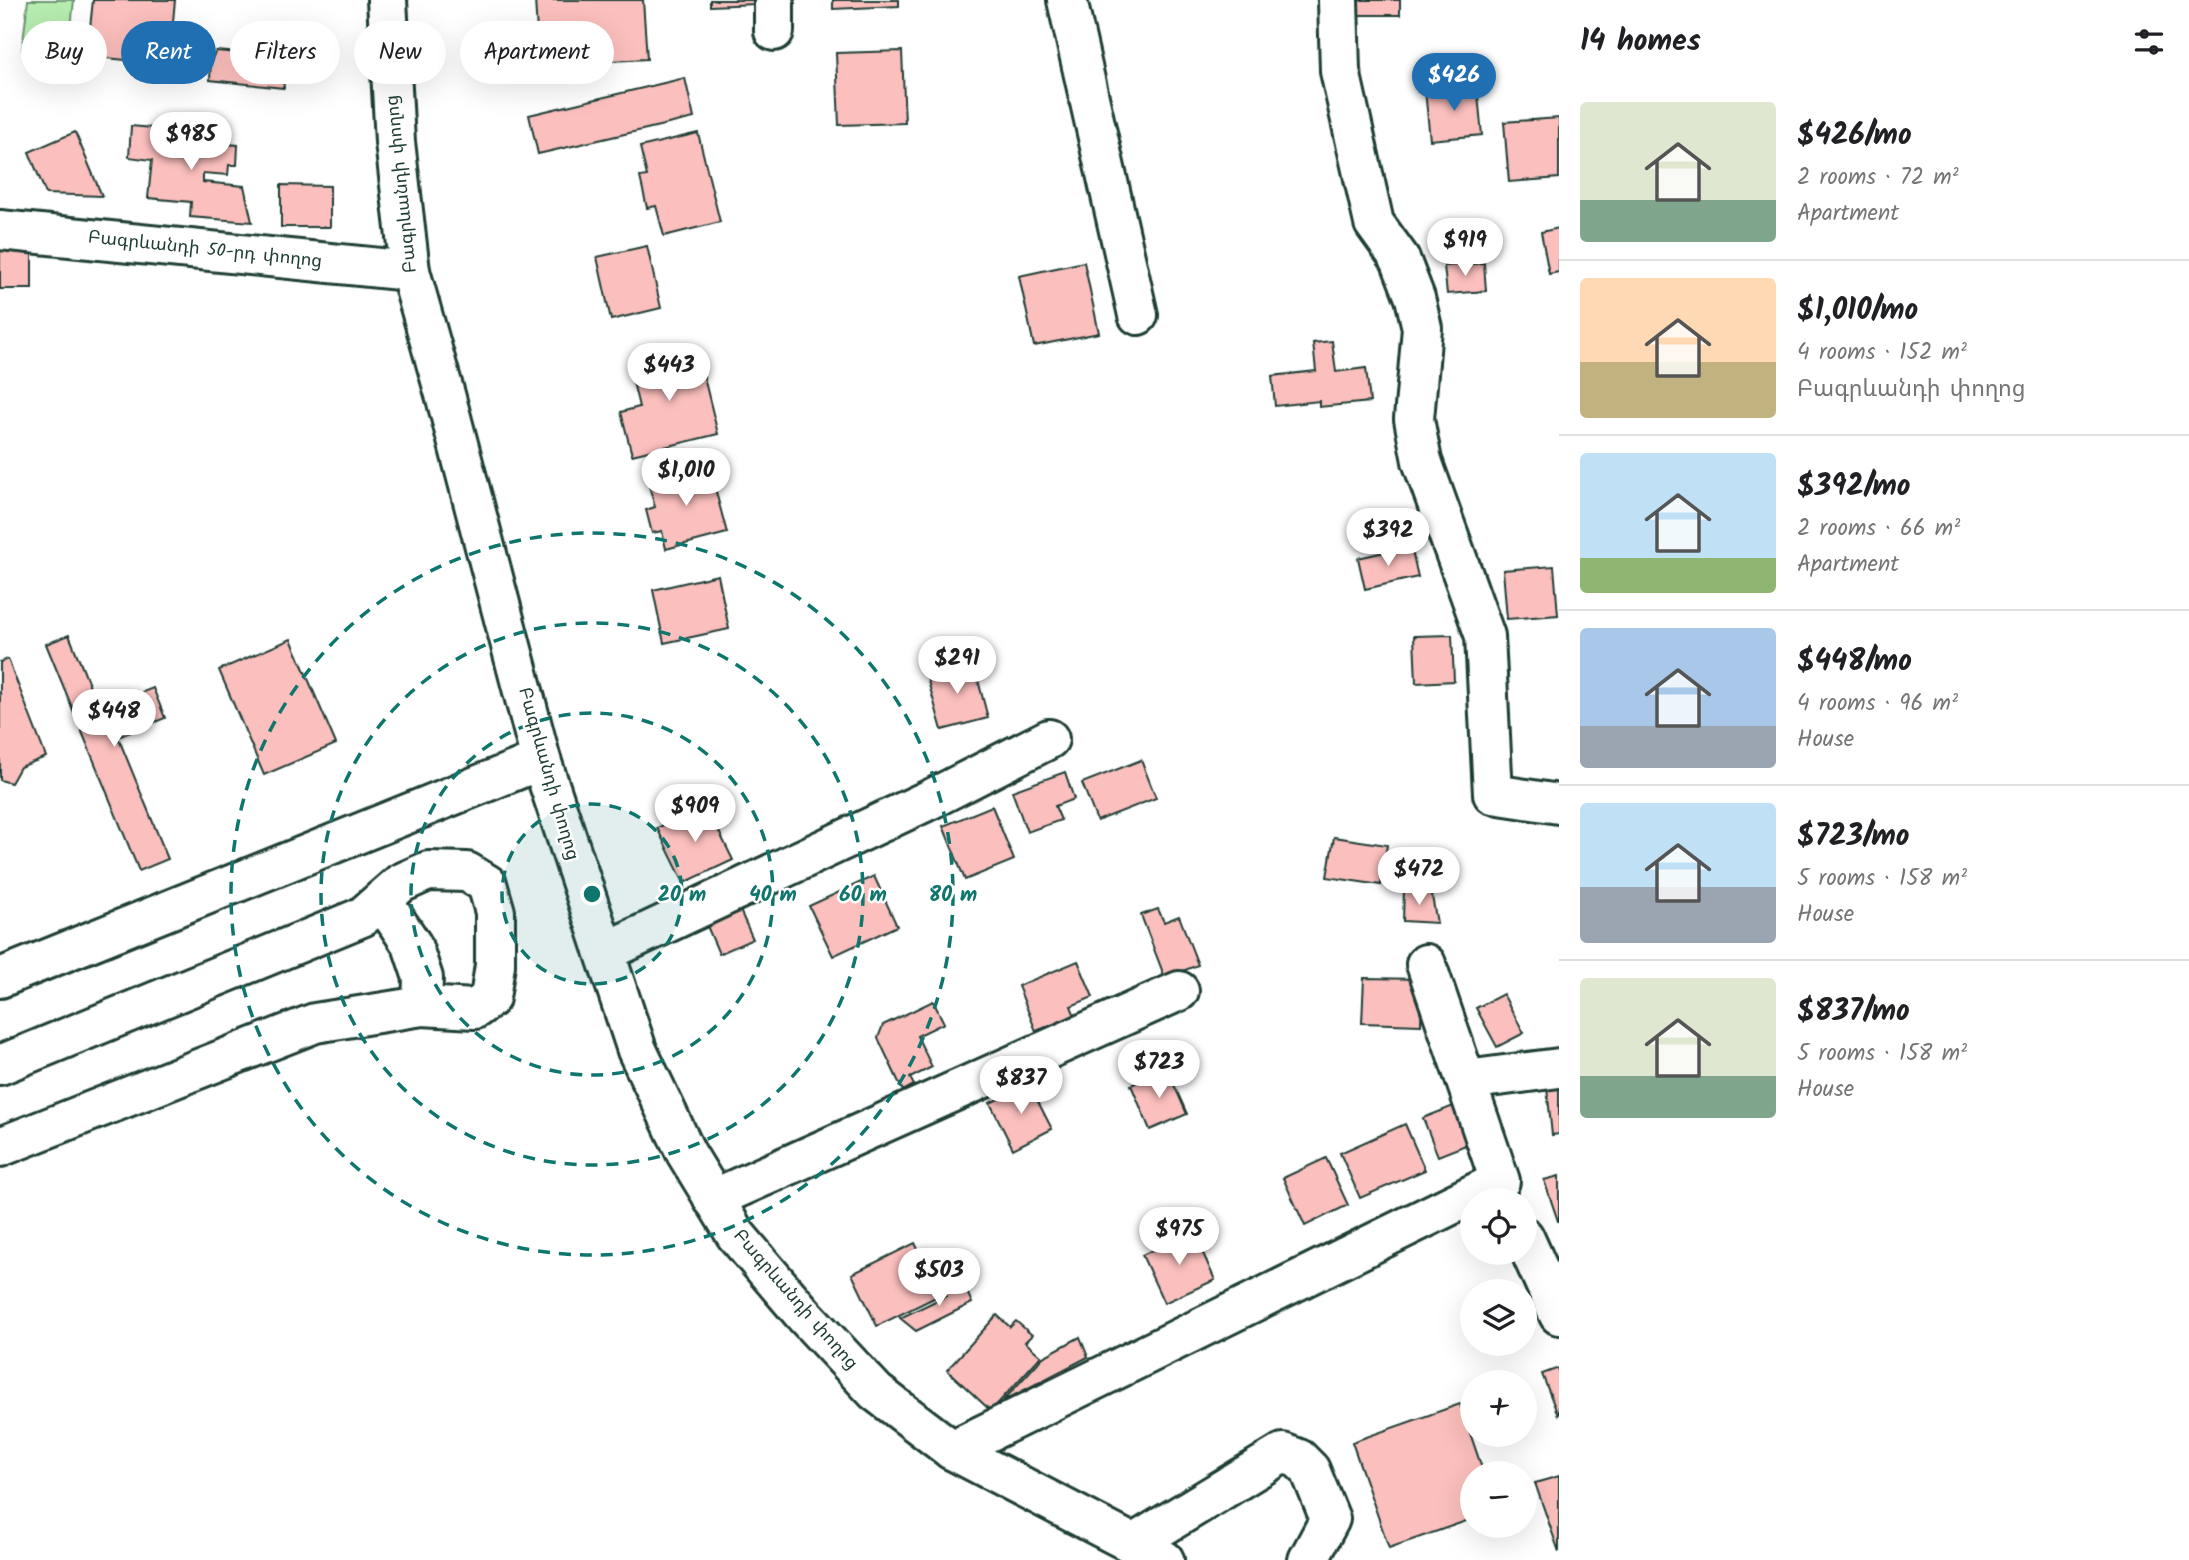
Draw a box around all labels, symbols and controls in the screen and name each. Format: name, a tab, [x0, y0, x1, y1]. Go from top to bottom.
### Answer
text: 14 homes	[1580, 18, 1701, 66]
chip: Buy	[21, 21, 107, 84]
chip: Rent	[121, 21, 216, 84]
chip: Filters	[230, 21, 340, 84]
chip: New	[354, 21, 446, 84]
chip: Apartment	[460, 21, 614, 84]
icon: filters	[2130, 23, 2168, 61]
pin: $426	[1413, 54, 1495, 113]
text: $426	[1428, 58, 1480, 94]
street label: Բագրևանդի փողոց	[378, 94, 426, 274]
text: $426/mo	[1797, 112, 1912, 160]
pin: $985	[150, 113, 232, 172]
text: $985	[166, 117, 216, 153]
icon: home	[1636, 130, 1720, 214]
text: 2 rooms · 72 m²	[1797, 160, 1959, 196]
text: Apartment	[1797, 196, 1899, 232]
pin: $919	[1424, 218, 1506, 278]
street label: Բագրևանդի 50-րդ փողոց	[86, 223, 324, 277]
text: $919	[1443, 223, 1487, 259]
text: $1,010/mo	[1797, 287, 1918, 335]
icon: home	[1636, 306, 1720, 390]
text: 4 rooms · 152 m²	[1797, 335, 1967, 371]
pin: $443	[628, 344, 710, 403]
text: $443	[643, 348, 695, 384]
text: Բագրևանդի փողոց	[1797, 372, 2026, 408]
pin: $1,010	[629, 448, 743, 508]
text: $1,010	[657, 453, 715, 489]
text: $392/mo	[1797, 463, 1911, 511]
icon: home	[1636, 481, 1720, 565]
pin: $392	[1347, 508, 1429, 568]
text: 2 rooms · 66 m²	[1797, 511, 1960, 547]
text: $392	[1362, 513, 1414, 549]
text: Apartment	[1797, 547, 1899, 583]
pin: $291	[916, 636, 998, 696]
text: $448/mo	[1797, 638, 1912, 686]
text: $291	[934, 641, 980, 677]
icon: home	[1636, 656, 1720, 740]
street label: Բագրևանդի փողոց	[509, 684, 587, 864]
text: 4 rooms · 96 m²	[1797, 686, 1958, 722]
pin: $448	[73, 690, 155, 749]
text: $448	[88, 694, 140, 730]
text: House	[1797, 722, 1854, 758]
pin: $909	[654, 784, 736, 844]
text: $909	[671, 789, 719, 825]
text: $723/mo	[1797, 813, 1910, 861]
icon: home	[1636, 831, 1720, 915]
pin: $472	[1378, 848, 1460, 907]
text: $472	[1394, 852, 1444, 888]
text: 5 rooms · 158 m²	[1797, 861, 1967, 897]
text: 20 m	[658, 879, 706, 912]
text: 40 m	[749, 879, 797, 912]
text: 60 m	[839, 879, 887, 912]
text: 80 m	[929, 879, 977, 912]
centre of rings	[580, 882, 604, 906]
text: House	[1797, 897, 1854, 933]
text: $837/mo	[1797, 988, 1910, 1036]
icon: home	[1636, 1006, 1720, 1090]
text: 5 rooms · 158 m²	[1797, 1036, 1967, 1072]
pin: $723	[1118, 1040, 1200, 1100]
text: $723	[1134, 1045, 1184, 1081]
pin: $837	[980, 1056, 1062, 1116]
text: $837	[996, 1061, 1046, 1097]
text: House	[1797, 1072, 1854, 1108]
map controls	[1460, 1188, 1537, 1538]
button: locate	[1460, 1188, 1537, 1265]
pin: $975	[1138, 1208, 1220, 1267]
text: $975	[1155, 1212, 1203, 1248]
street label: Բագրևանդի փողոց	[725, 1223, 865, 1377]
pin: $503	[898, 1248, 980, 1308]
text: $503	[914, 1253, 964, 1289]
button: layers	[1460, 1279, 1537, 1356]
button: +	[1460, 1370, 1537, 1447]
button: −	[1460, 1461, 1537, 1538]

